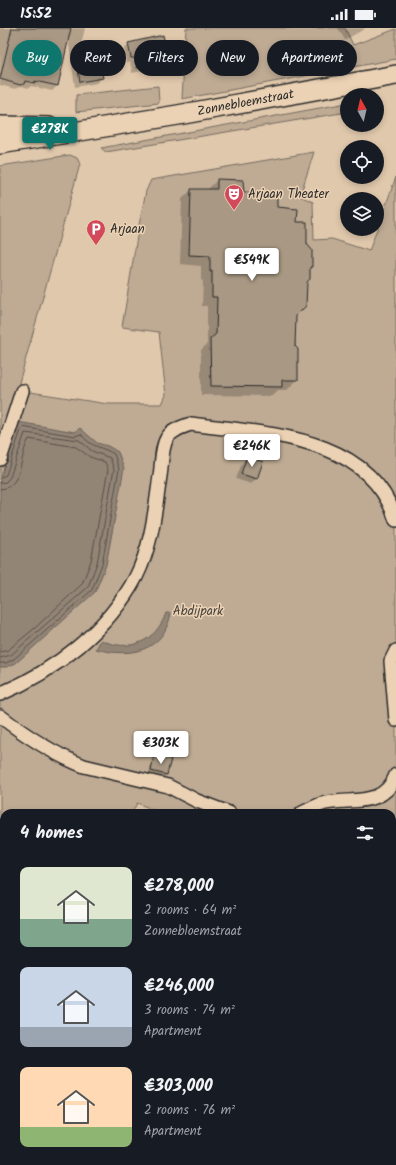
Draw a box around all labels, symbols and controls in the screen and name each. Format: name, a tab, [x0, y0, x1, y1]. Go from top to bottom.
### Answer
text: 15:52	[20, 2, 52, 26]
chip: Buy	[12, 40, 62, 76]
chip: Rent	[70, 40, 126, 76]
chip: Filters	[134, 40, 198, 76]
chip: New	[206, 40, 259, 76]
chip: Apartment	[267, 40, 357, 76]
street label: Zonnebloemstraat	[195, 83, 297, 122]
north arrow	[340, 88, 384, 132]
map controls	[340, 88, 384, 236]
pin: €278K	[22, 117, 78, 151]
text: €278K	[31, 119, 69, 140]
button: locate	[340, 140, 384, 184]
theatre icon: Arjaan Theater	[223, 183, 245, 211]
place label: Arjaan Theater	[248, 184, 330, 205]
button: layers	[340, 192, 384, 236]
parking icon: Arjaan	[85, 218, 107, 246]
place label: Arjaan	[110, 219, 145, 240]
pin: €549K	[224, 248, 280, 282]
text: €549K	[234, 250, 270, 271]
pin: €246K	[224, 434, 280, 468]
text: €246K	[233, 436, 271, 457]
park label: Abdijpark	[173, 601, 224, 622]
pin: €303K	[133, 731, 189, 765]
text: €303K	[143, 733, 179, 754]
text: 4 homes	[20, 820, 83, 847]
icon: filters	[354, 822, 376, 844]
text: €278,000	[144, 873, 213, 900]
icon: home	[52, 883, 100, 931]
text: 2 rooms · 64 m²	[144, 900, 236, 921]
text: Zonnebloemstraat	[144, 921, 242, 942]
text: €246,000	[144, 973, 214, 1000]
icon: home	[52, 983, 100, 1031]
text: 3 rooms · 74 m²	[144, 1000, 235, 1021]
text: Apartment	[144, 1021, 202, 1042]
text: €303,000	[144, 1073, 213, 1100]
icon: home	[52, 1083, 100, 1131]
text: 2 rooms · 76 m²	[144, 1100, 235, 1121]
text: Apartment	[144, 1121, 202, 1142]

